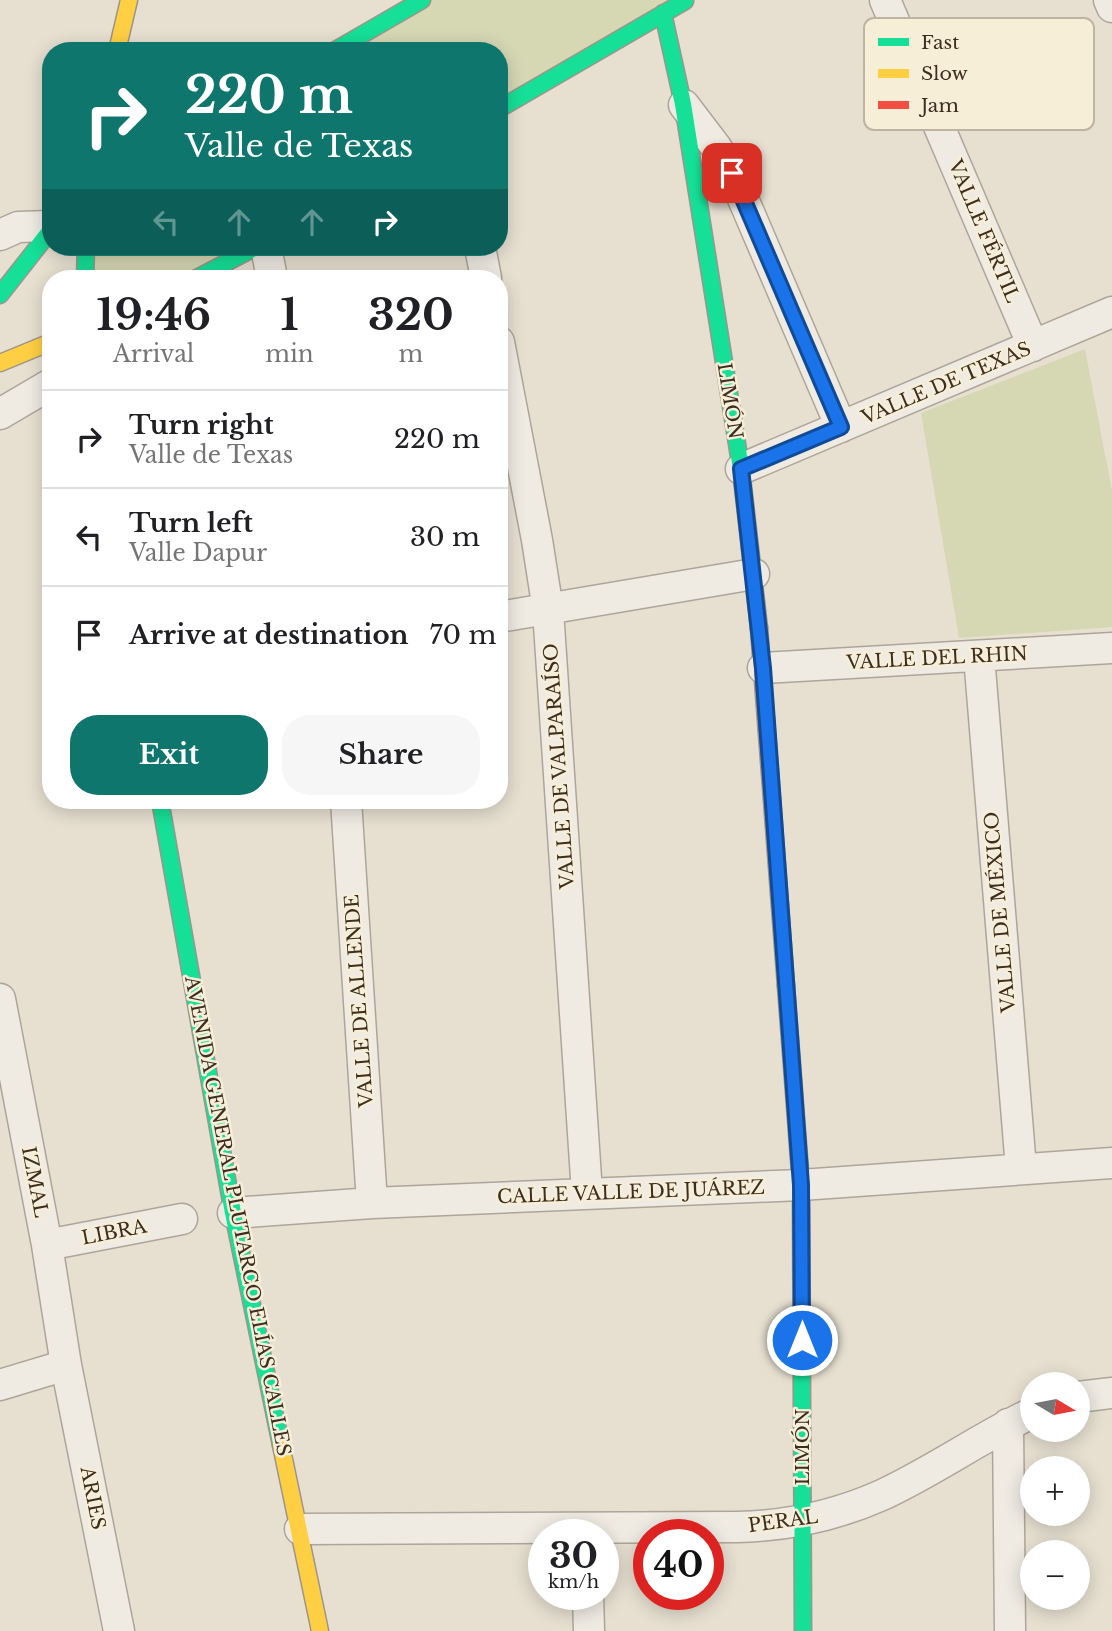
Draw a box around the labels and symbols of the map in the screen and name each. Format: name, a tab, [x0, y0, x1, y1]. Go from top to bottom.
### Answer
legend	[864, 18, 1094, 130]
text: Fast	[921, 31, 960, 54]
text: Slow	[921, 62, 968, 85]
text: Jam	[918, 94, 959, 117]
pin	[702, 143, 762, 203]
street label: VALLE FÉRTIL	[943, 155, 1025, 306]
street label: VALLE DE TEXAS	[857, 337, 1034, 429]
street label: LIMÓN	[713, 361, 747, 441]
street label: VALLE DE VALPARAÍSO	[539, 642, 579, 891]
street label: VALLE DEL RHIN	[845, 642, 1028, 674]
street label: VALLE DE MÉXICO	[980, 811, 1020, 1014]
street label: VALLE DE ALLENDE	[340, 894, 378, 1109]
street label: AVENIDA GENERAL PLUTARCO ELÍAS CALLES	[180, 973, 296, 1458]
street label: IZMAL	[17, 1145, 53, 1220]
street label: CALLE VALLE DE JUÁREZ	[497, 1176, 765, 1208]
street label: LIBRA	[80, 1214, 149, 1250]
position arrow	[765, 1303, 839, 1377]
north arrow	[1020, 1372, 1090, 1442]
street label: LIMÓN	[791, 1408, 814, 1486]
street label: ARIES	[75, 1464, 110, 1531]
street label: PERAL	[747, 1505, 820, 1537]
speed limit sign: 40	[633, 1519, 724, 1610]

